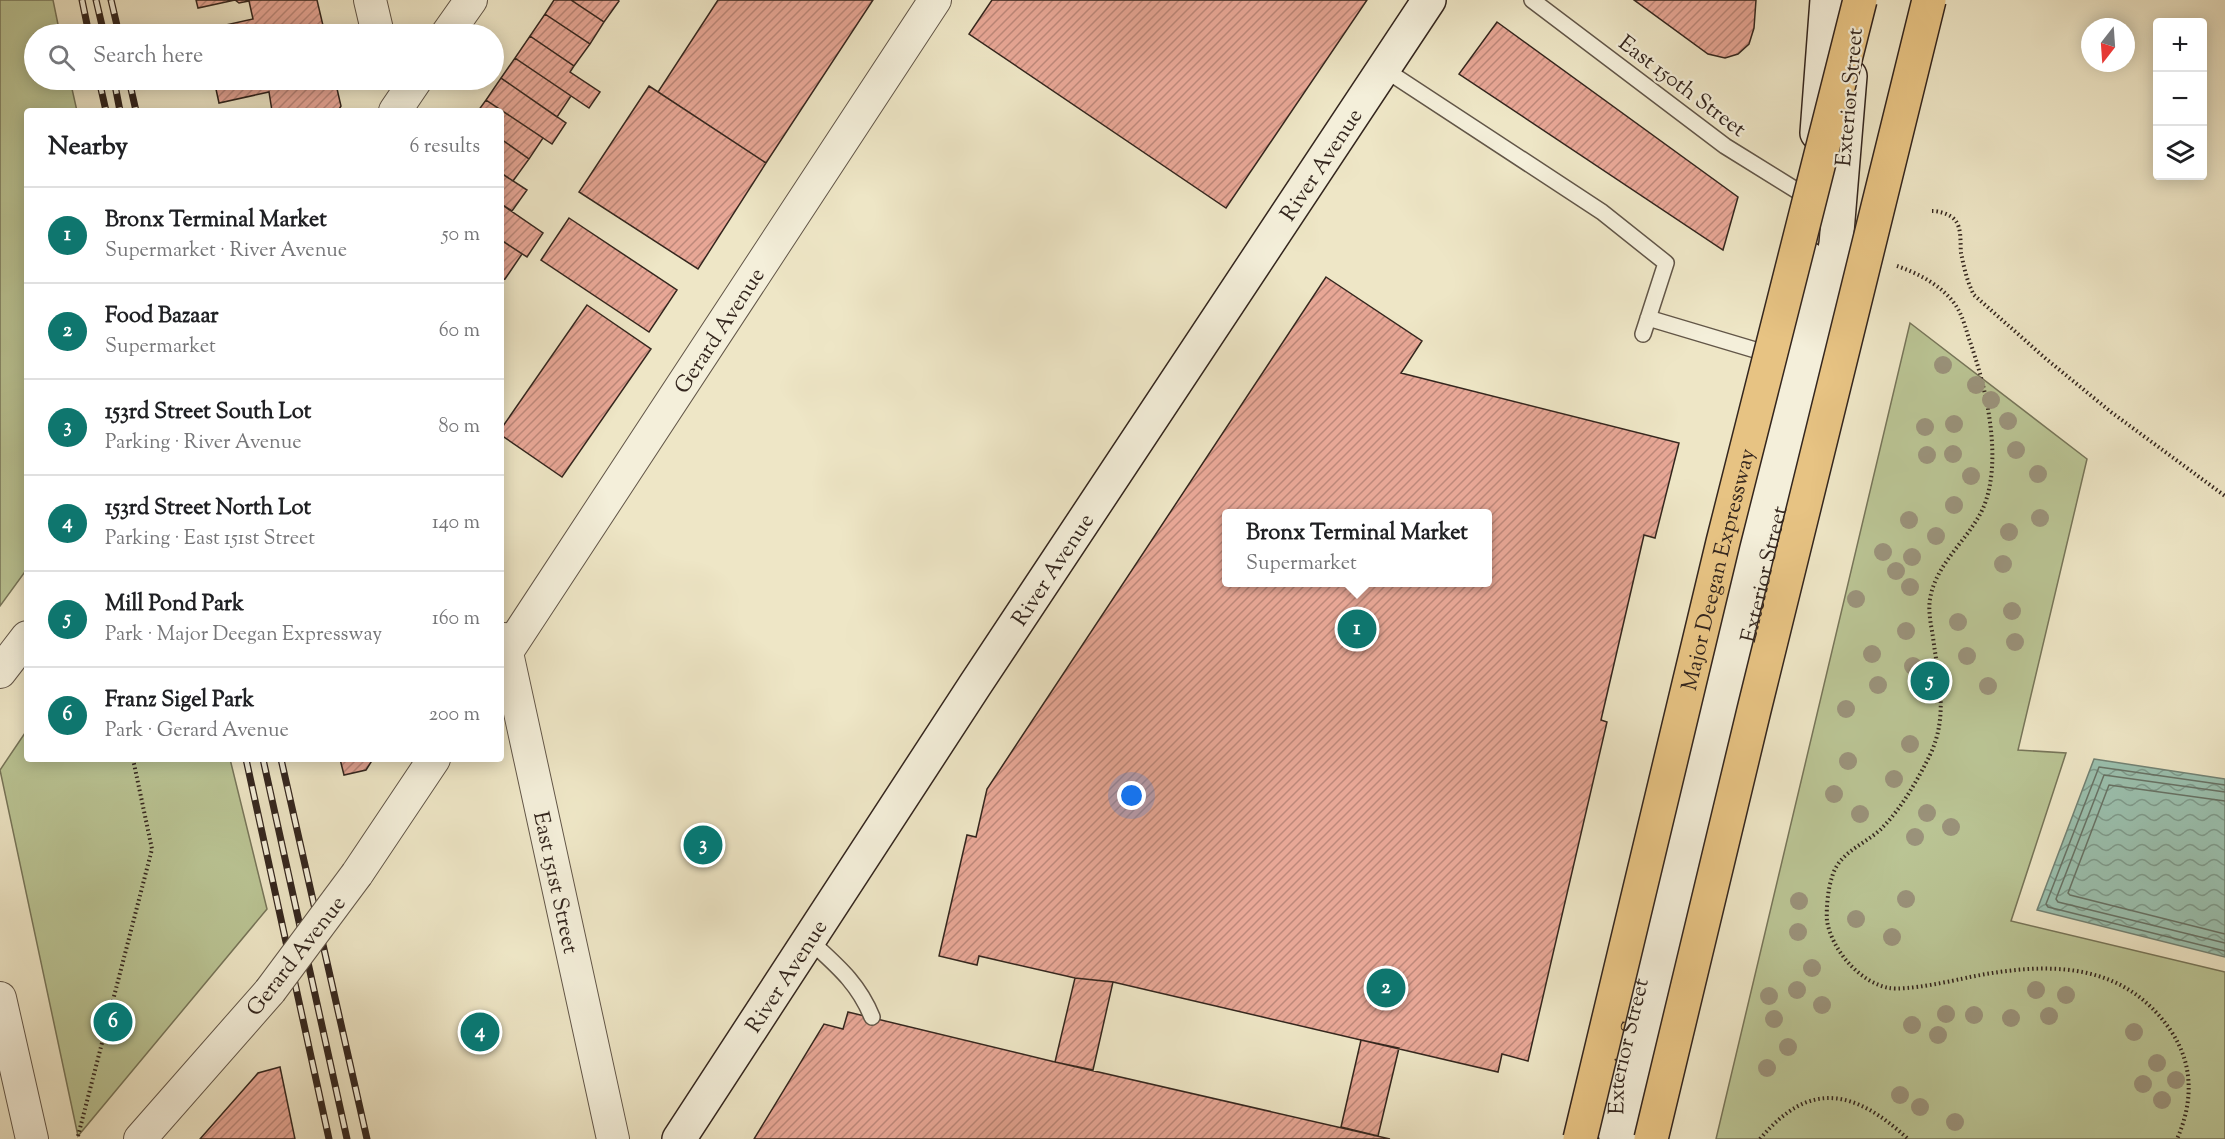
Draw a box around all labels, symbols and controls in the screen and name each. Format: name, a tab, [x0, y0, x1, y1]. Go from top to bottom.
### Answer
north arrow	[2081, 18, 2135, 72]
map controls	[2153, 18, 2207, 180]
button: +	[2153, 18, 2207, 72]
search box	[24, 24, 504, 90]
street label: Exterior Street	[1829, 26, 1873, 168]
street label: East 150th Street	[1611, 29, 1752, 146]
icon: search	[45, 41, 78, 74]
text: Search here	[93, 41, 203, 73]
button: −	[2153, 72, 2207, 126]
street label: River Avenue	[1274, 103, 1372, 229]
button: layers	[2153, 126, 2207, 180]
text: Nearby	[48, 129, 128, 166]
text: 6 results	[410, 133, 480, 162]
text: Bronx Terminal Market	[105, 205, 327, 237]
text: 1	[64, 221, 71, 250]
text: 50 m	[442, 221, 480, 250]
text: Supermarket · River Avenue	[105, 237, 347, 266]
street label: Gerard Avenue	[668, 262, 774, 401]
text: Food Bazaar	[105, 301, 219, 333]
text: 2	[63, 317, 72, 346]
text: 60 m	[439, 317, 480, 346]
text: Supermarket	[105, 333, 216, 362]
text: 153rd Street South Lot	[105, 397, 311, 429]
text: 3	[63, 413, 72, 442]
text: 80 m	[439, 413, 480, 442]
text: Parking · River Avenue	[105, 429, 302, 458]
street label: Major Deegan Expressway	[1675, 445, 1765, 694]
text: 153rd Street North Lot	[105, 493, 311, 525]
street label: Exterior Street	[1734, 503, 1797, 646]
street label: River Avenue	[1005, 508, 1103, 634]
text: 4	[62, 509, 73, 538]
text: 140 m	[432, 509, 480, 538]
popup	[1222, 509, 1492, 587]
text: Bronx Terminal Market	[1246, 518, 1468, 550]
text: Parking · East 151st Street	[105, 525, 315, 554]
text: Supermarket	[1246, 550, 1357, 579]
text: Mill Pond Park	[105, 589, 244, 621]
text: 5	[64, 605, 71, 634]
text: 160 m	[432, 605, 480, 634]
pin: 1	[1338, 606, 1376, 652]
text: Park · Major Deegan Expressway	[105, 621, 382, 650]
pin: 5	[1910, 658, 1950, 704]
text: Franz Sigel Park	[105, 685, 254, 717]
text: 6	[63, 701, 72, 730]
text: 200 m	[429, 701, 480, 730]
text: Park · Gerard Avenue	[105, 717, 289, 746]
your location	[1117, 781, 1146, 810]
street label: East 151st Street	[523, 809, 585, 957]
pin: 3	[684, 822, 722, 868]
street label: Gerard Avenue	[240, 890, 355, 1024]
street label: River Avenue	[739, 914, 837, 1040]
pin: 2	[1366, 966, 1406, 1010]
street label: Exterior Street	[1602, 975, 1659, 1115]
pin: 6	[94, 1000, 132, 1044]
pin: 4	[460, 1010, 500, 1054]

